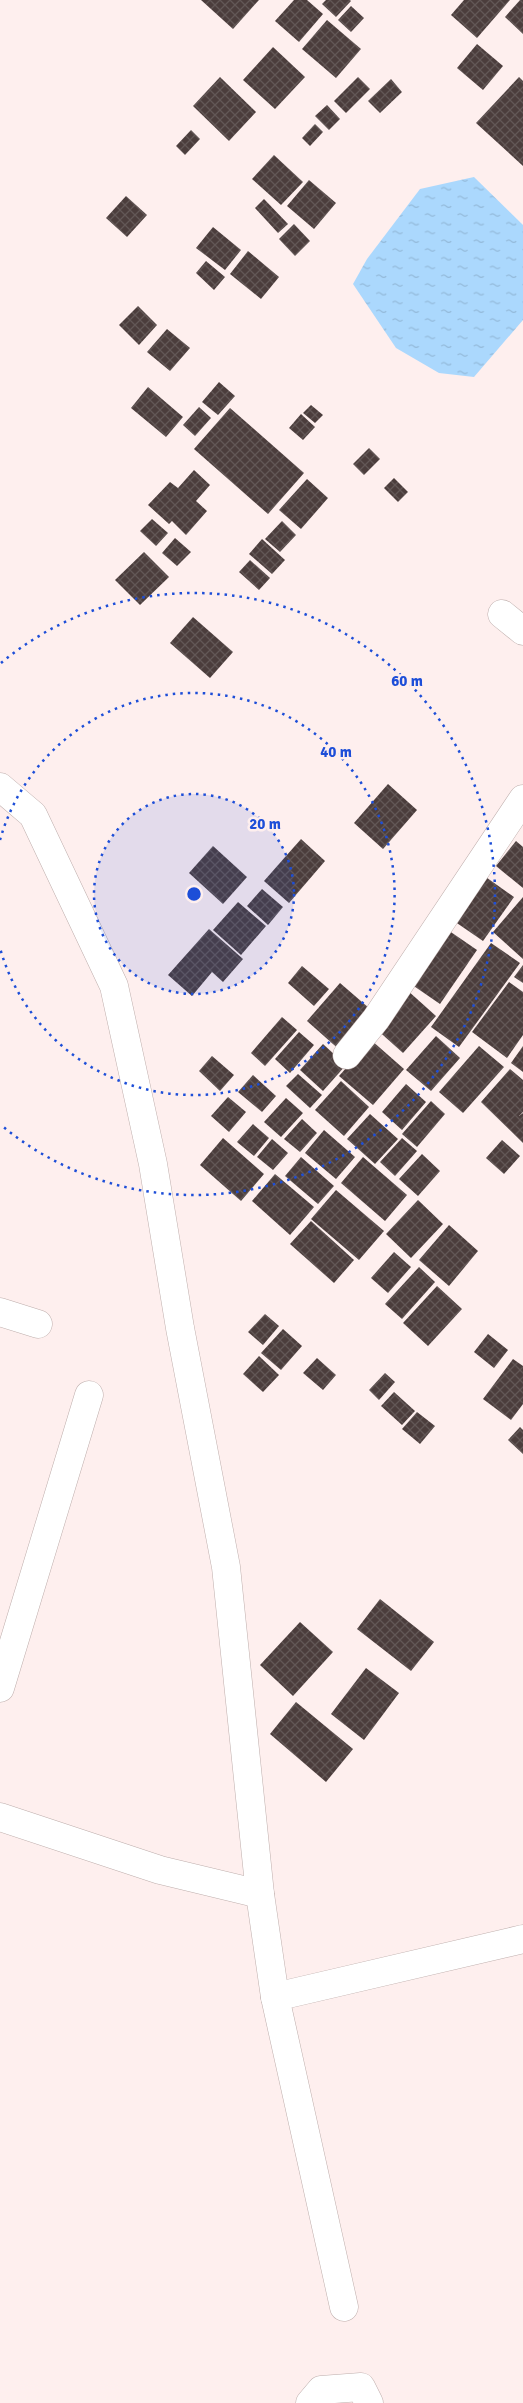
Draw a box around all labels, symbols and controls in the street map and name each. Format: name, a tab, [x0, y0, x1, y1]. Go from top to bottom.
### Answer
text: 60 m	[391, 672, 423, 690]
text: 40 m	[320, 743, 352, 761]
text: 20 m	[249, 815, 281, 833]
centre of rings	[185, 885, 203, 903]

